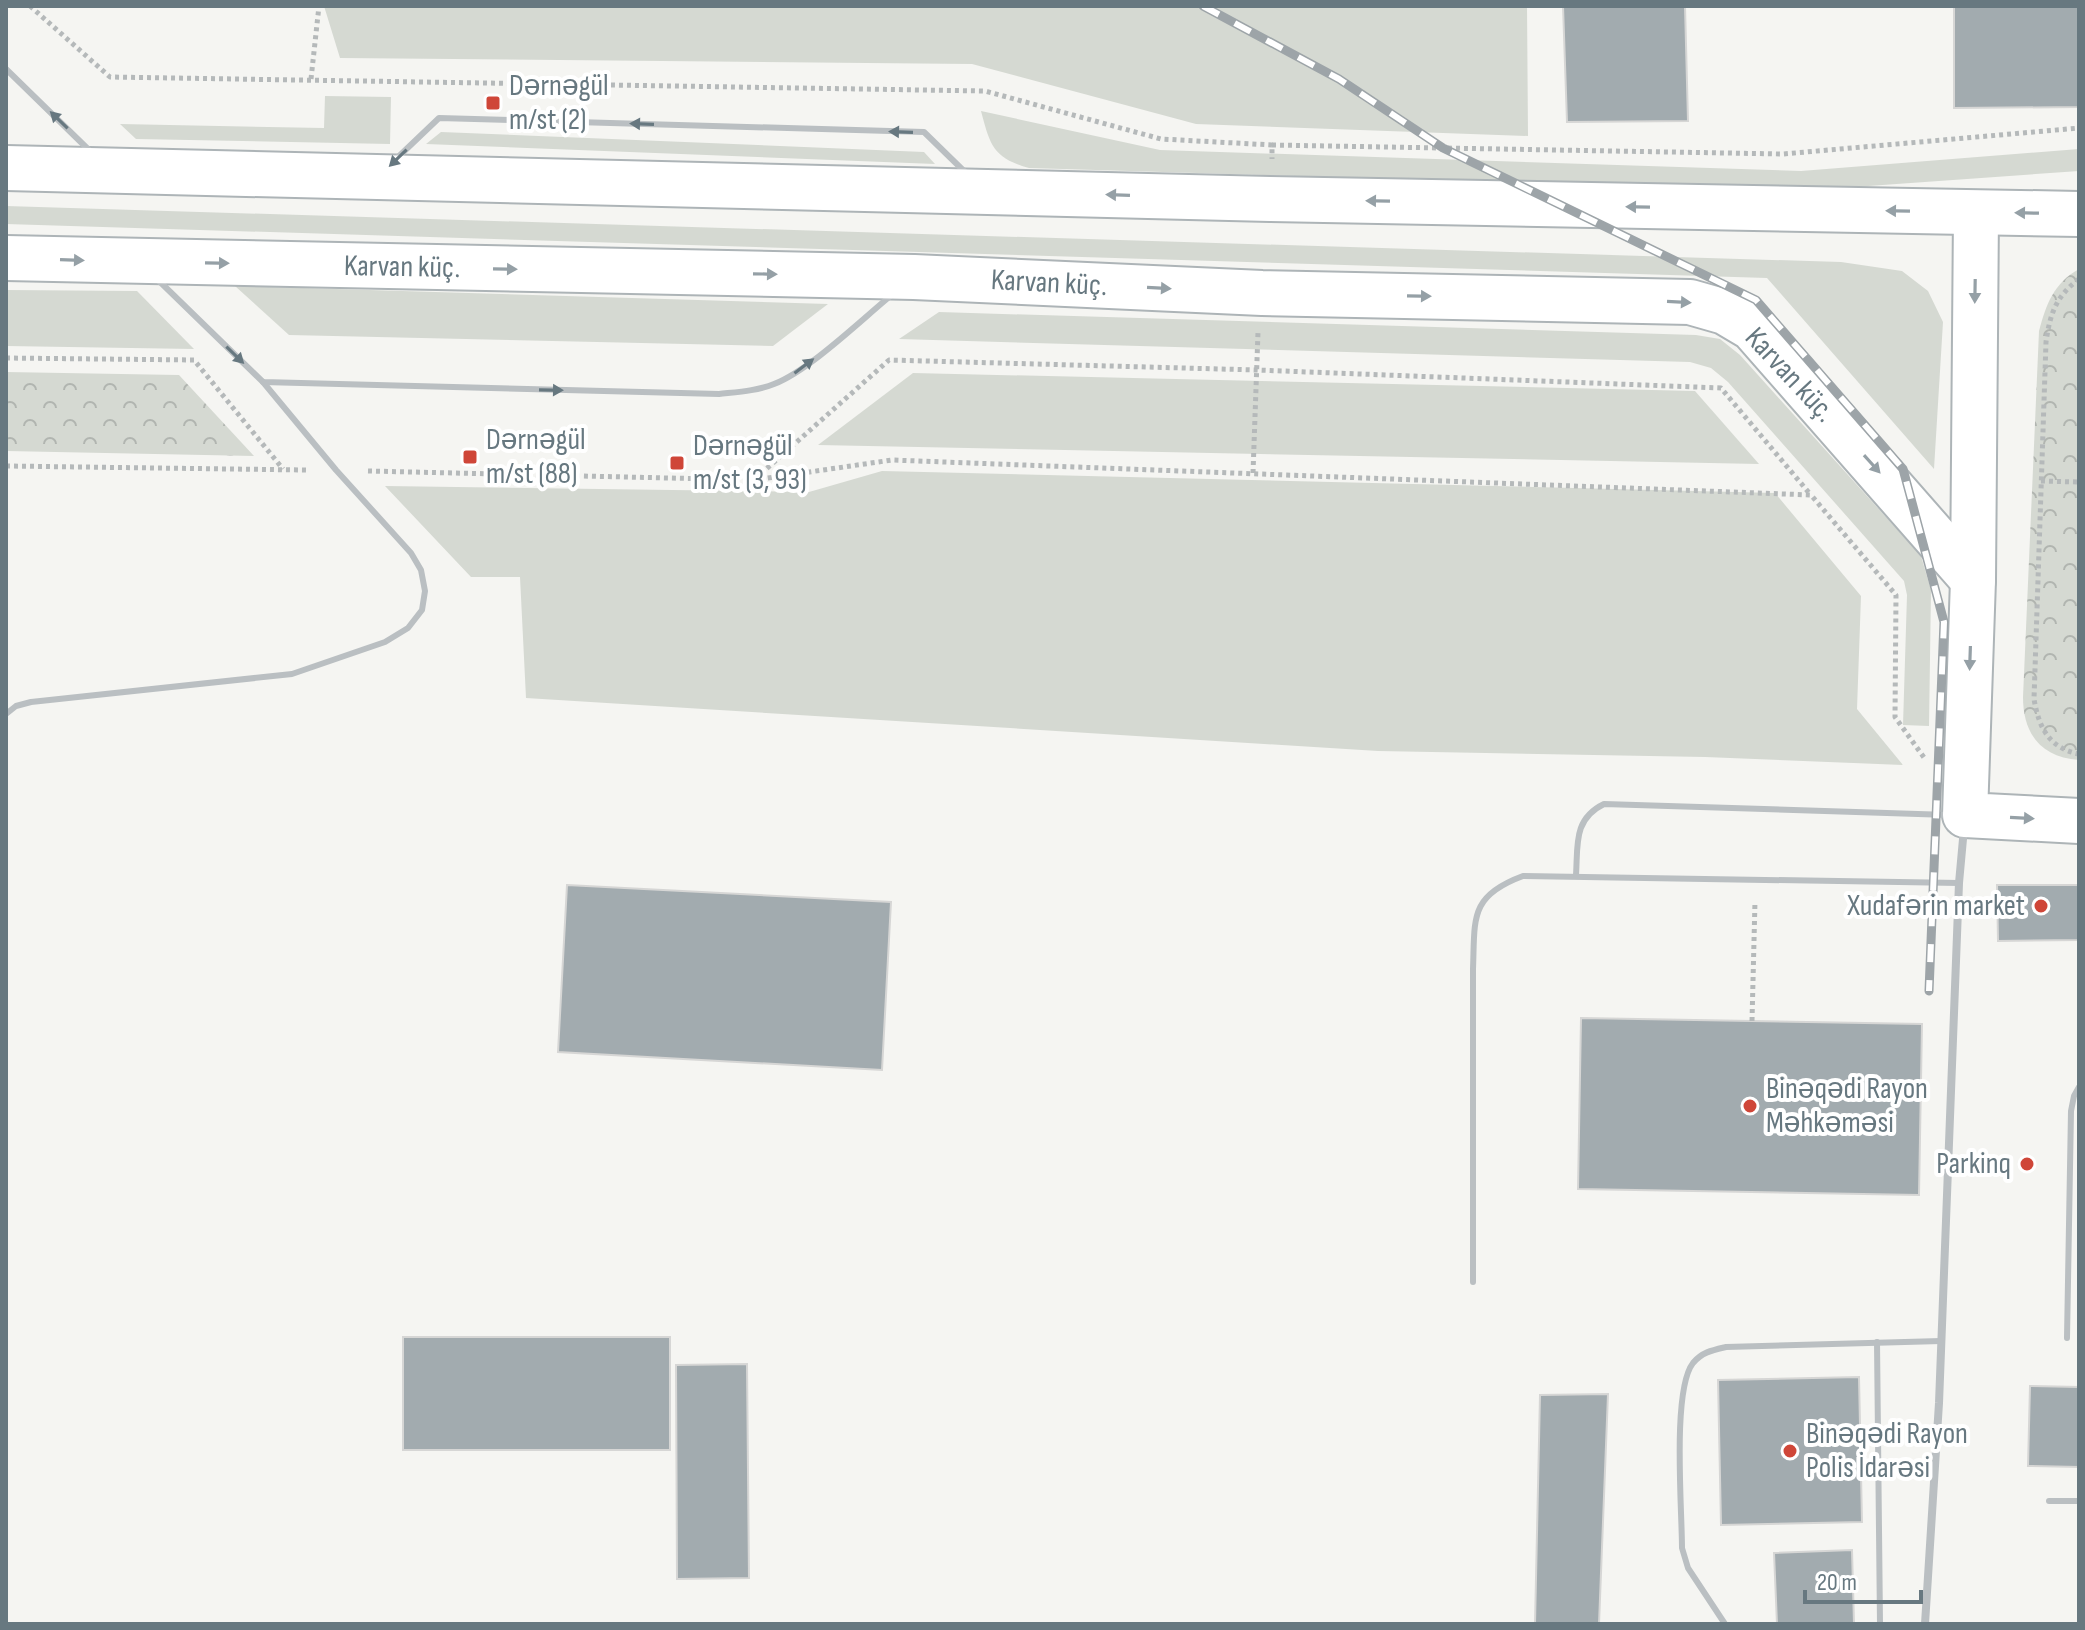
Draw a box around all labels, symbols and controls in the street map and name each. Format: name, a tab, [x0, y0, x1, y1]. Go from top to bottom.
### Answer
place label: Dərnəgül m/st (2)	[509, 68, 609, 138]
marker: Dərnəgül m/st (2)	[484, 94, 502, 112]
one-way arrow	[50, 112, 69, 130]
one-way arrow	[629, 118, 654, 130]
one-way arrow	[888, 125, 914, 138]
one-way arrow	[388, 148, 407, 166]
one-way arrow	[1105, 188, 1130, 201]
one-way arrow	[1365, 195, 1390, 208]
one-way arrow	[1625, 200, 1650, 213]
one-way arrow	[1885, 205, 1910, 218]
one-way arrow	[2014, 207, 2039, 219]
street label: Karvan küç.	[343, 248, 461, 286]
one-way arrow	[60, 253, 85, 266]
one-way arrow	[205, 257, 230, 269]
street label: Karvan küç.	[990, 262, 1108, 304]
one-way arrow	[493, 263, 518, 275]
one-way arrow	[753, 268, 778, 280]
one-way arrow	[1969, 279, 1981, 304]
one-way arrow	[1147, 282, 1172, 295]
one-way arrow	[1407, 290, 1432, 302]
one-way arrow	[1667, 296, 1692, 309]
street label: Karvan küç.	[1737, 320, 1843, 430]
one-way arrow	[225, 345, 244, 364]
one-way arrow	[794, 358, 814, 374]
one-way arrow	[539, 384, 564, 396]
place label: Dərnəgül m/st (88)	[486, 422, 586, 492]
place label: Dərnəgül m/st (3, 93)	[693, 428, 807, 498]
marker: Dərnəgül m/st (88)	[461, 448, 479, 466]
marker: Dərnəgül m/st (3, 93)	[668, 454, 686, 472]
one-way arrow	[1863, 454, 1880, 474]
one-way arrow	[1964, 646, 1977, 671]
one-way arrow	[2010, 812, 2035, 825]
place label: Xudafərin market	[1846, 888, 2025, 924]
marker: Xudafərin market	[2032, 897, 2050, 915]
place label: Binəqədi Rayon Məhkəməsi	[1766, 1071, 1928, 1141]
marker: Binəqədi Rayon Məhkəməsi	[1741, 1097, 1759, 1115]
place label: Parkinq	[1936, 1146, 2011, 1182]
marker: Parkinq	[2018, 1155, 2036, 1173]
place label: Binəqədi Rayon Polis İdarəsi	[1806, 1416, 1968, 1486]
marker: Binəqədi Rayon Polis İdarəsi	[1781, 1442, 1799, 1460]
scale bar	[1805, 1554, 1921, 1604]
text: 20 m	[1817, 1568, 1857, 1597]

